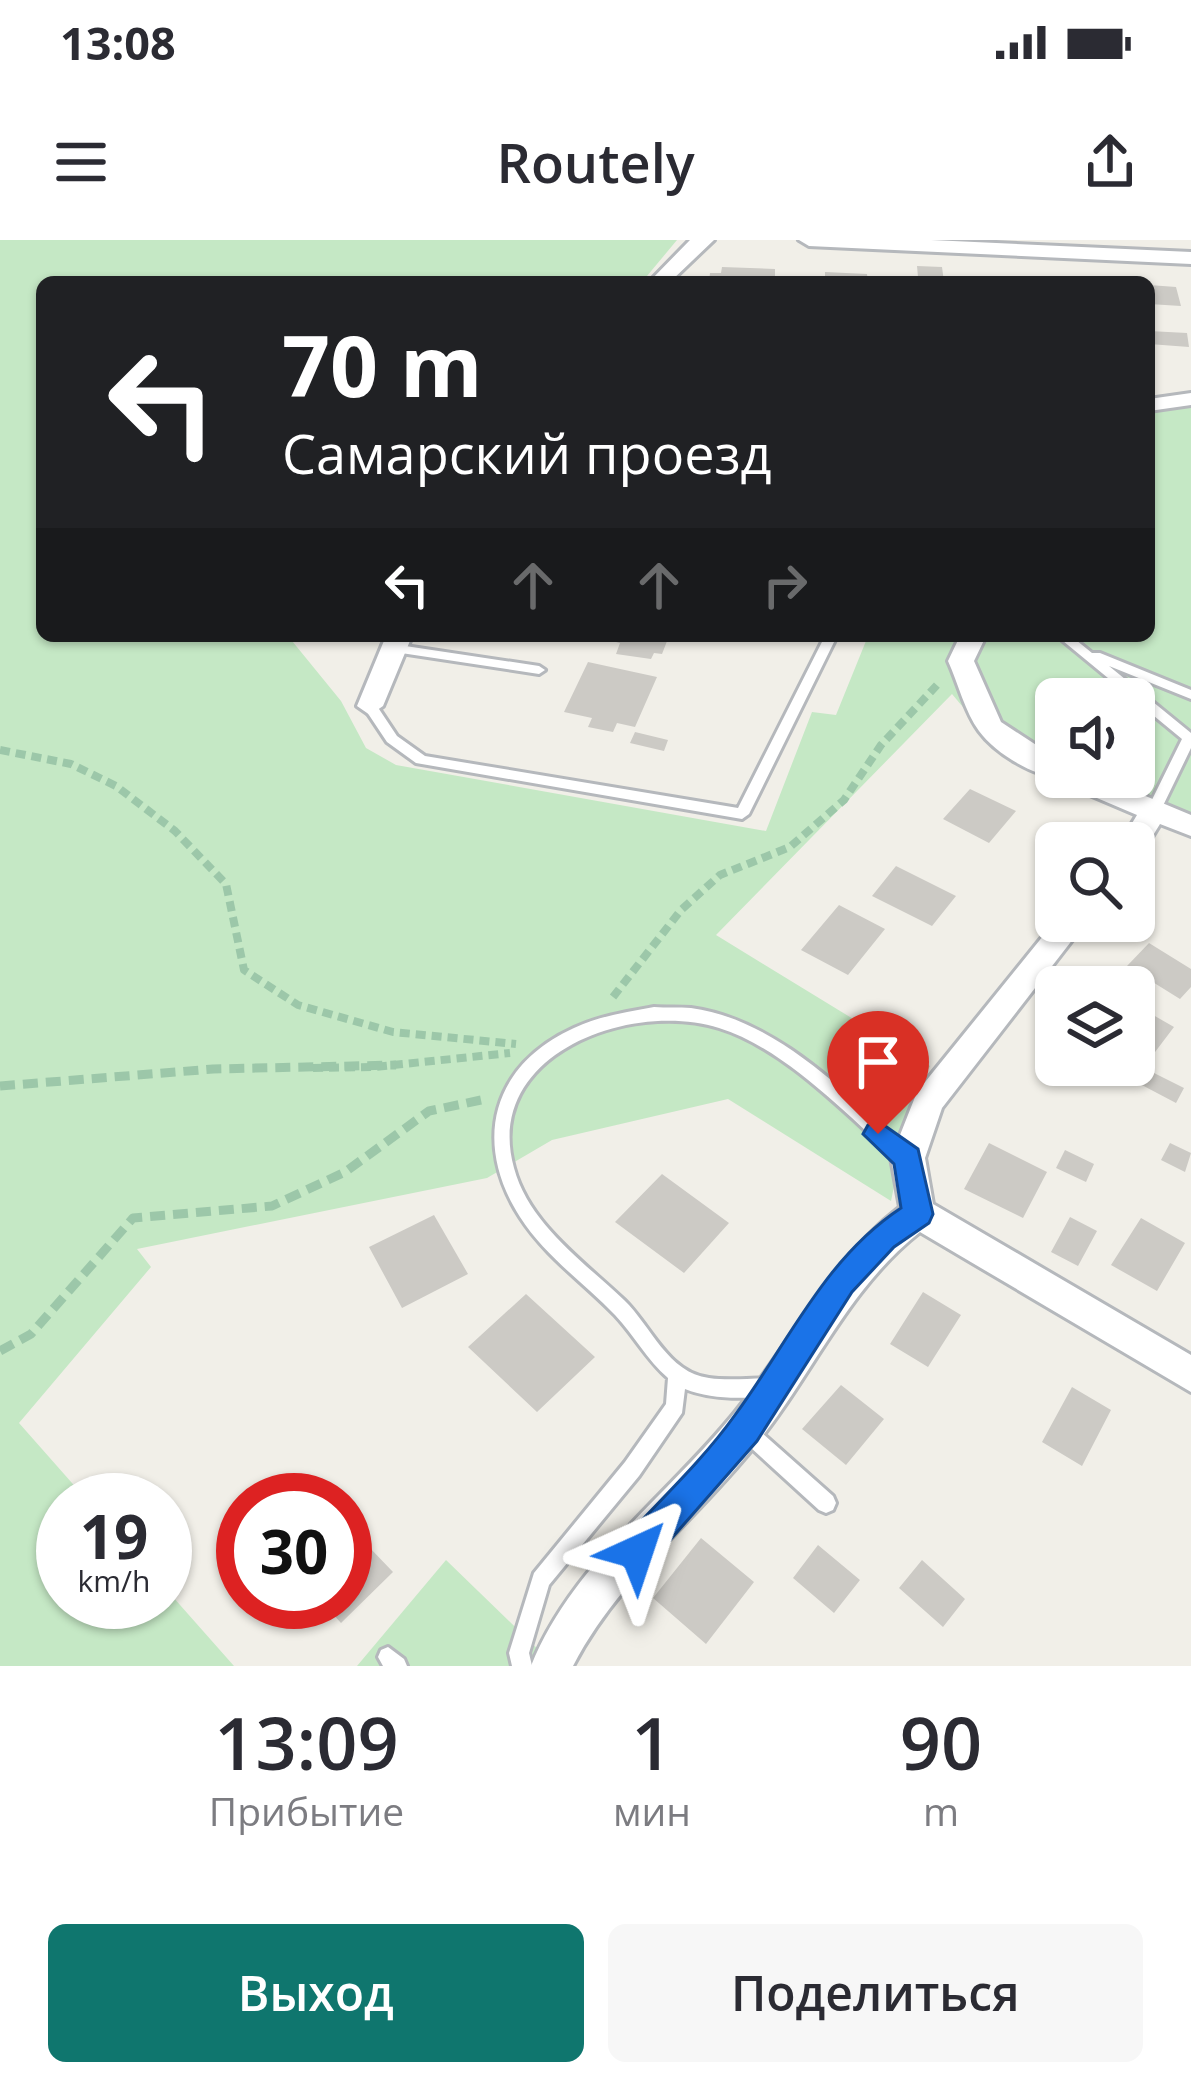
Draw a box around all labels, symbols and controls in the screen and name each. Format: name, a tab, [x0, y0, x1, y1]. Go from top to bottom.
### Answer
text: 13:08	[60, 12, 176, 73]
text: Routely	[496, 125, 695, 199]
icon: menu	[48, 129, 114, 195]
icon: share	[1077, 129, 1143, 195]
text: 70 m	[282, 307, 482, 422]
icon: left	[84, 324, 240, 480]
text: Самарский проезд	[282, 416, 772, 490]
icon: left	[374, 552, 440, 618]
icon: ahead	[500, 552, 566, 618]
icon: ahead	[626, 552, 692, 618]
icon: right	[752, 552, 818, 618]
map controls	[1035, 678, 1155, 1086]
button: sound	[1035, 678, 1155, 798]
button: search	[1035, 822, 1155, 942]
button: layers	[1035, 966, 1155, 1086]
pin	[827, 1011, 929, 1134]
icon: arrive	[845, 1029, 911, 1095]
speed limit sign: 30	[216, 1473, 372, 1629]
position arrow	[574, 1489, 700, 1615]
text: 19	[80, 1495, 148, 1577]
text: km/h	[78, 1560, 150, 1601]
text: 13:09	[214, 1693, 399, 1791]
text: 1	[631, 1693, 673, 1791]
text: 90	[900, 1693, 982, 1791]
text: Прибытие	[209, 1784, 404, 1837]
text: мин	[613, 1784, 691, 1837]
text: m	[923, 1784, 959, 1837]
button: Выход	[48, 1924, 584, 2062]
button: Поделиться	[608, 1924, 1143, 2062]

